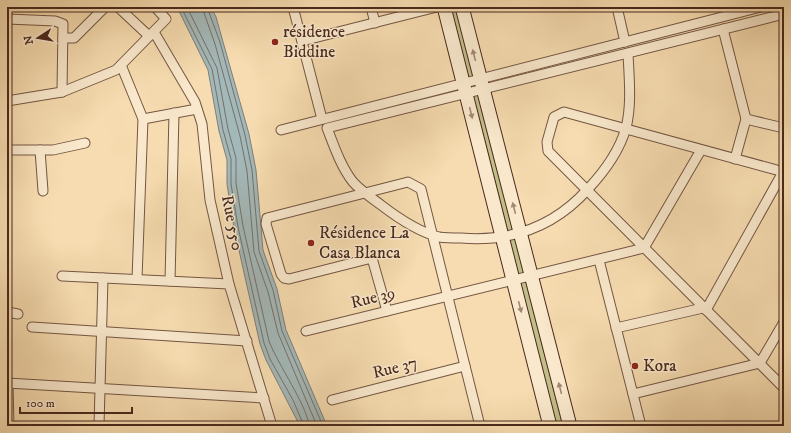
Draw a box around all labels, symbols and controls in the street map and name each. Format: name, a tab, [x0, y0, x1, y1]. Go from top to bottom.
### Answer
north arrow	[18, 18, 58, 58]
place label: résidence Biddine	[283, 21, 345, 63]
text: N	[21, 34, 37, 46]
marker: résidence Biddine	[270, 37, 280, 47]
one-way arrow	[471, 49, 477, 61]
one-way arrow	[468, 106, 474, 119]
street label: Rue 550	[216, 193, 248, 253]
one-way arrow	[510, 202, 516, 214]
place label: Résidence La Casa Blanca	[319, 222, 410, 264]
marker: Résidence La Casa Blanca	[306, 238, 316, 248]
street label: Rue 39	[348, 282, 398, 314]
one-way arrow	[517, 300, 523, 313]
street label: Rue 37	[370, 352, 420, 384]
place label: Kora	[643, 355, 677, 377]
marker: Kora	[630, 361, 640, 371]
one-way arrow	[557, 382, 563, 394]
scale bar	[20, 389, 132, 415]
text: 100 m	[26, 396, 55, 411]

